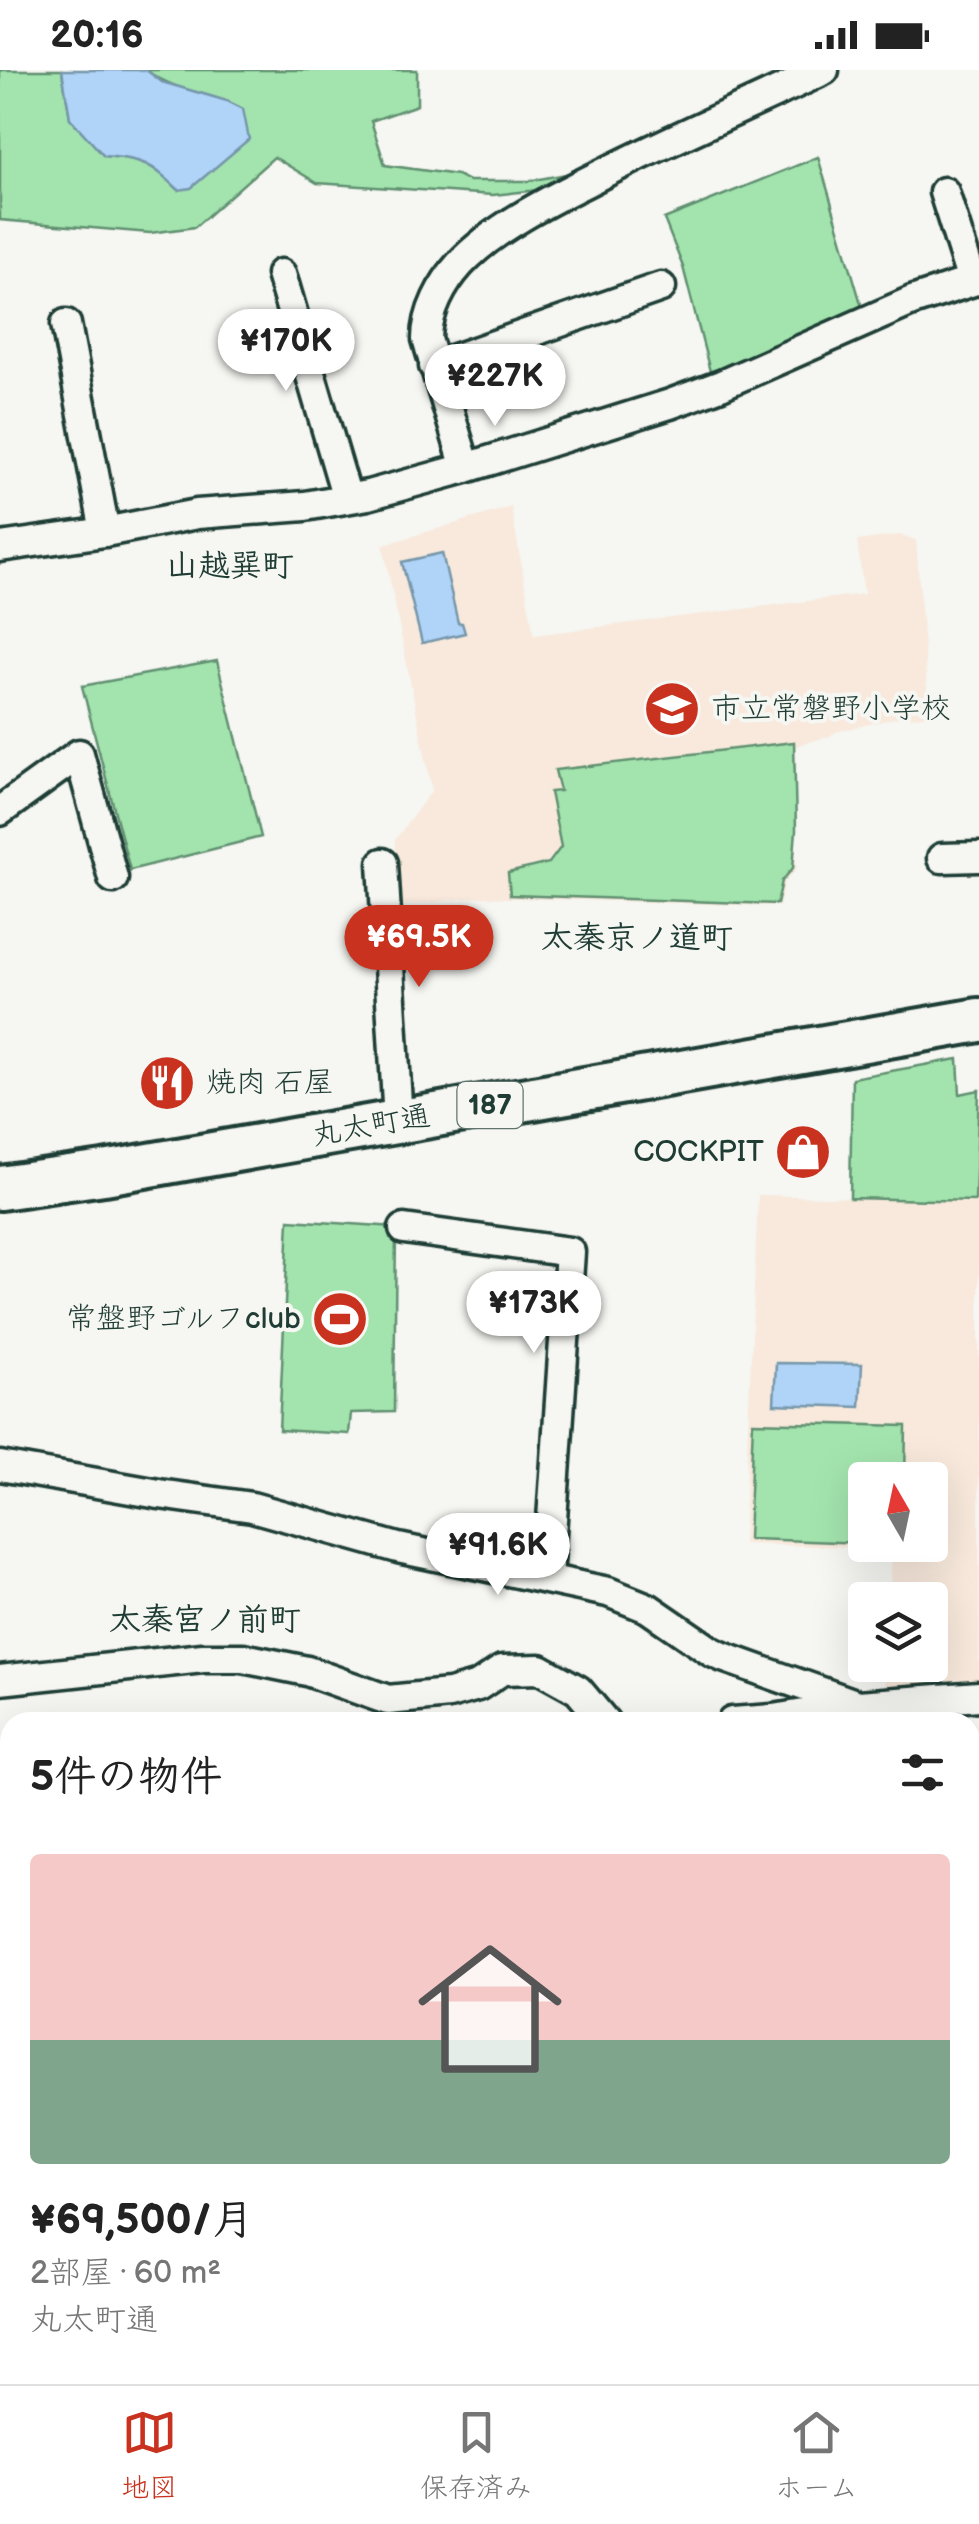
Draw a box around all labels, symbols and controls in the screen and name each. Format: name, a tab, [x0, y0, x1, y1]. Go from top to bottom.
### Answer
text: 20:16	[50, 13, 144, 58]
pin: ¥170K	[216, 309, 356, 394]
text: ¥170K	[240, 322, 332, 361]
pin: ¥227K	[425, 344, 565, 429]
text: ¥227K	[447, 357, 543, 396]
district label: 山越巽町	[166, 547, 294, 586]
school or university icon: 市立常磐野小学校	[642, 679, 702, 739]
place label: 市立常磐野小学校	[711, 691, 951, 727]
pin: ¥69.5K	[338, 905, 500, 990]
text: ¥69.5K	[366, 918, 472, 957]
district label: 太秦京ノ道町	[541, 919, 733, 958]
restaurant icon: 焼肉 石屋	[137, 1053, 197, 1113]
place label: 焼肉 石屋	[206, 1065, 334, 1101]
road number: 187	[458, 1082, 522, 1128]
street label: 丸太町通	[309, 1098, 433, 1154]
shop icon: COCKPIT	[773, 1122, 833, 1182]
place label: COCKPIT	[633, 1134, 764, 1170]
pin: ¥173K	[464, 1271, 604, 1356]
text: ¥173K	[488, 1284, 580, 1323]
sports icon: 常盤野ゴルフclub	[310, 1289, 370, 1349]
place label: 常盤野ゴルフclub	[66, 1301, 301, 1337]
north arrow	[848, 1462, 948, 1562]
map controls	[848, 1462, 948, 1682]
pin: ¥91.6K	[417, 1513, 579, 1598]
text: ¥91.6K	[448, 1526, 548, 1565]
button: layers	[848, 1582, 948, 1682]
district label: 太秦宮ノ前町	[109, 1601, 301, 1640]
icon: filters	[895, 1745, 950, 1800]
text: 5件の物件	[30, 1752, 222, 1803]
icon: home	[400, 1919, 580, 2099]
text: ¥69,500/月	[30, 2195, 254, 2246]
text: 2部屋 · 60 m²	[30, 2254, 221, 2293]
text: 丸太町通	[30, 2301, 158, 2340]
tab: 地図	[121, 2405, 177, 2505]
tab: 保存済み	[420, 2405, 532, 2505]
tab: ホーム	[775, 2405, 858, 2505]

